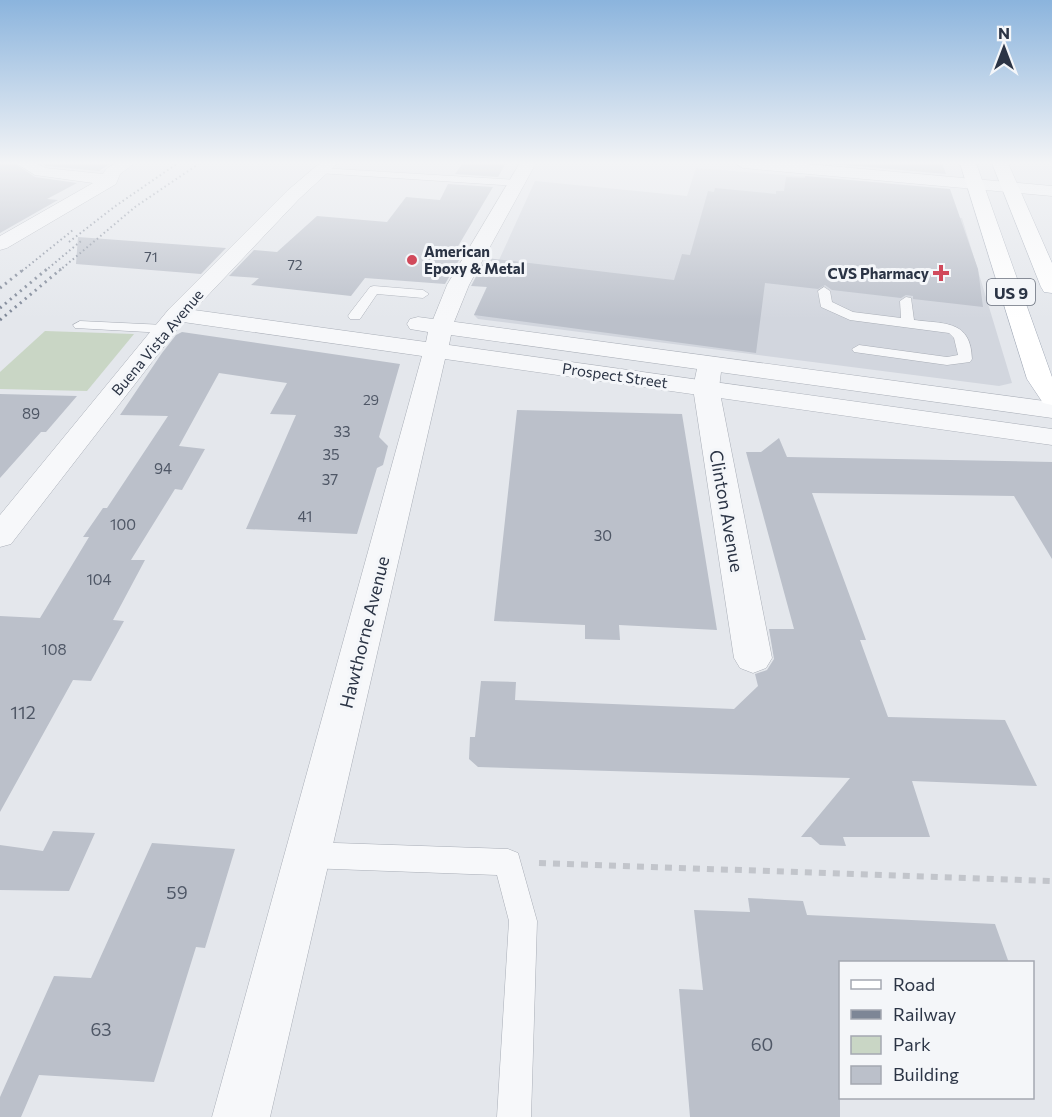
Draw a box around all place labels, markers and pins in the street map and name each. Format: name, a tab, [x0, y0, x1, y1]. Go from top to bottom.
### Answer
place label: American Epoxy & Metal	[424, 242, 525, 277]
marker: American Epoxy & Metal	[405, 253, 419, 267]
place label: CVS Pharmacy	[828, 264, 930, 282]
marker: CVS Pharmacy	[934, 266, 948, 280]

